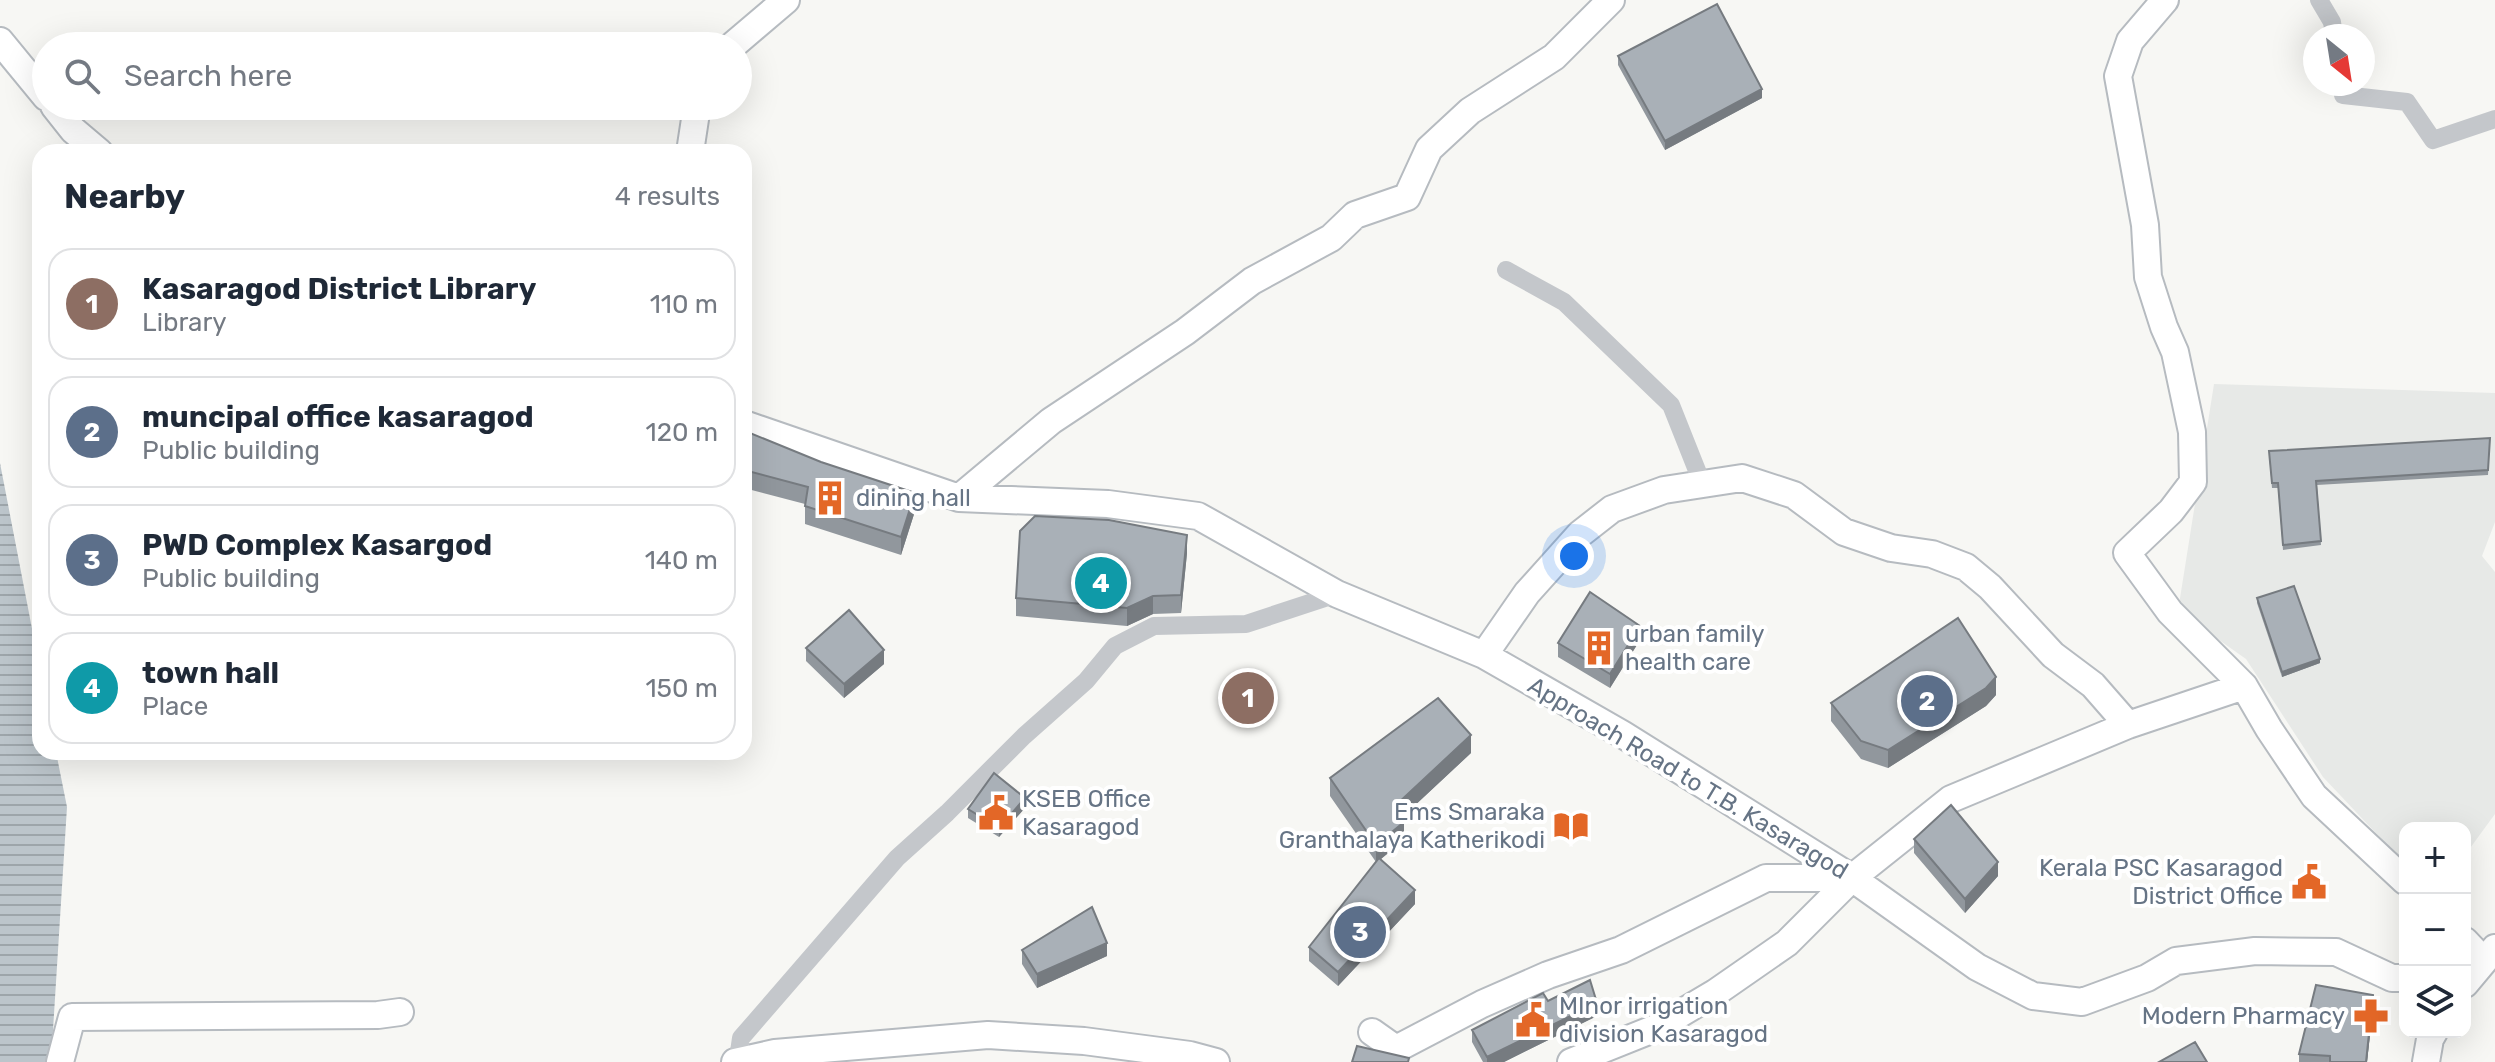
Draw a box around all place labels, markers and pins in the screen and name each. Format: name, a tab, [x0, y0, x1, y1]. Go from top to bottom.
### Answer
building icon: dining hall	[811, 479, 849, 517]
place label: dining hall	[856, 484, 971, 512]
pin: 4	[1075, 553, 1127, 613]
place label: urban family health care	[1625, 620, 1765, 676]
building icon: urban family health care	[1580, 629, 1618, 667]
pin: 1	[1222, 668, 1274, 728]
pin: 2	[1901, 671, 1953, 731]
place label: KSEB Office Kasaragod	[1022, 785, 1151, 841]
public building icon: KSEB Office Kasaragod	[977, 794, 1015, 832]
place label: Ems Smaraka Granthalaya Katherikodi	[1279, 798, 1545, 854]
library icon: Ems Smaraka Granthalaya Katherikodi	[1552, 807, 1590, 845]
place label: Kerala PSC Kasaragod District Office	[2039, 854, 2283, 910]
public building icon: Kerala PSC Kasaragod District Office	[2290, 863, 2328, 901]
pin: 3	[1334, 902, 1386, 962]
place label: MInor irrigation division Kasaragod	[1559, 992, 1768, 1048]
pharmacy icon: Modern Pharmacy	[2352, 997, 2390, 1035]
public building icon: MInor irrigation division Kasaragod	[1514, 1001, 1552, 1039]
place label: Modern Pharmacy	[2142, 1002, 2345, 1030]

